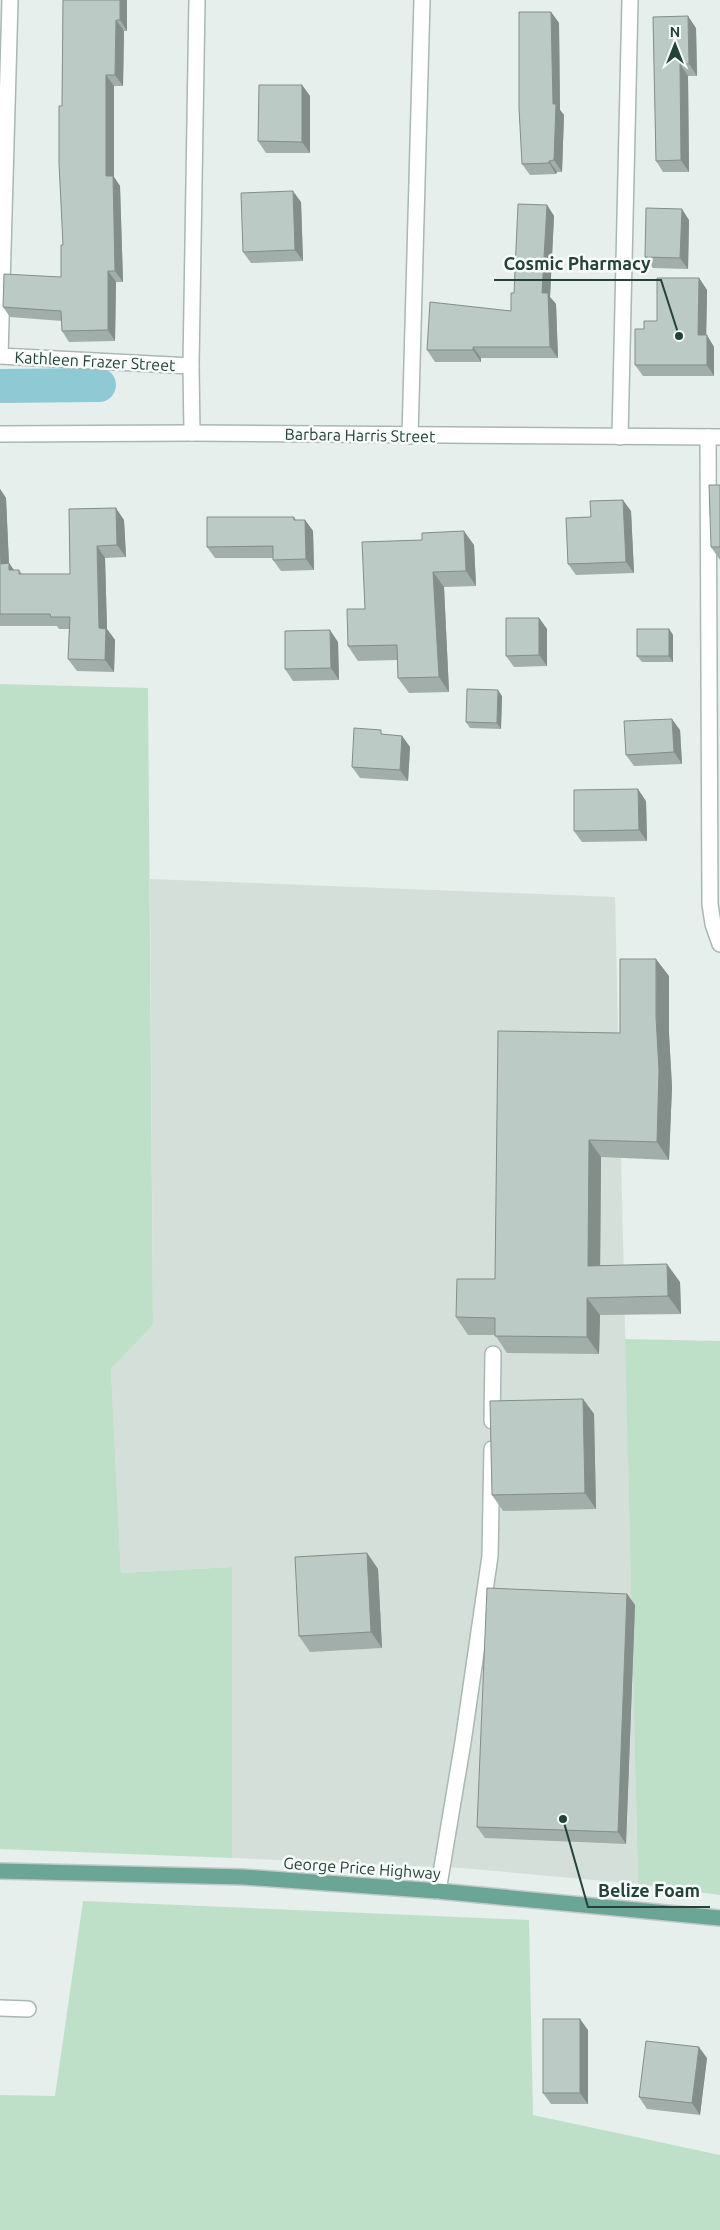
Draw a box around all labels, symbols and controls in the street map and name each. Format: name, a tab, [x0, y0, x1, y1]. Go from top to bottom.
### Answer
north arrow	[650, 20, 700, 70]
text: N	[670, 24, 680, 40]
callout: Cosmic Pharmacy	[494, 247, 661, 280]
text: Cosmic Pharmacy	[503, 253, 651, 273]
street label: Kathleen Frazer Street	[14, 348, 177, 374]
street label: Barbara Harris Street	[285, 425, 436, 445]
street label: George Price Highway	[283, 1854, 442, 1882]
callout: Belize Foam	[588, 1874, 710, 1907]
text: Belize Foam	[598, 1880, 700, 1900]

